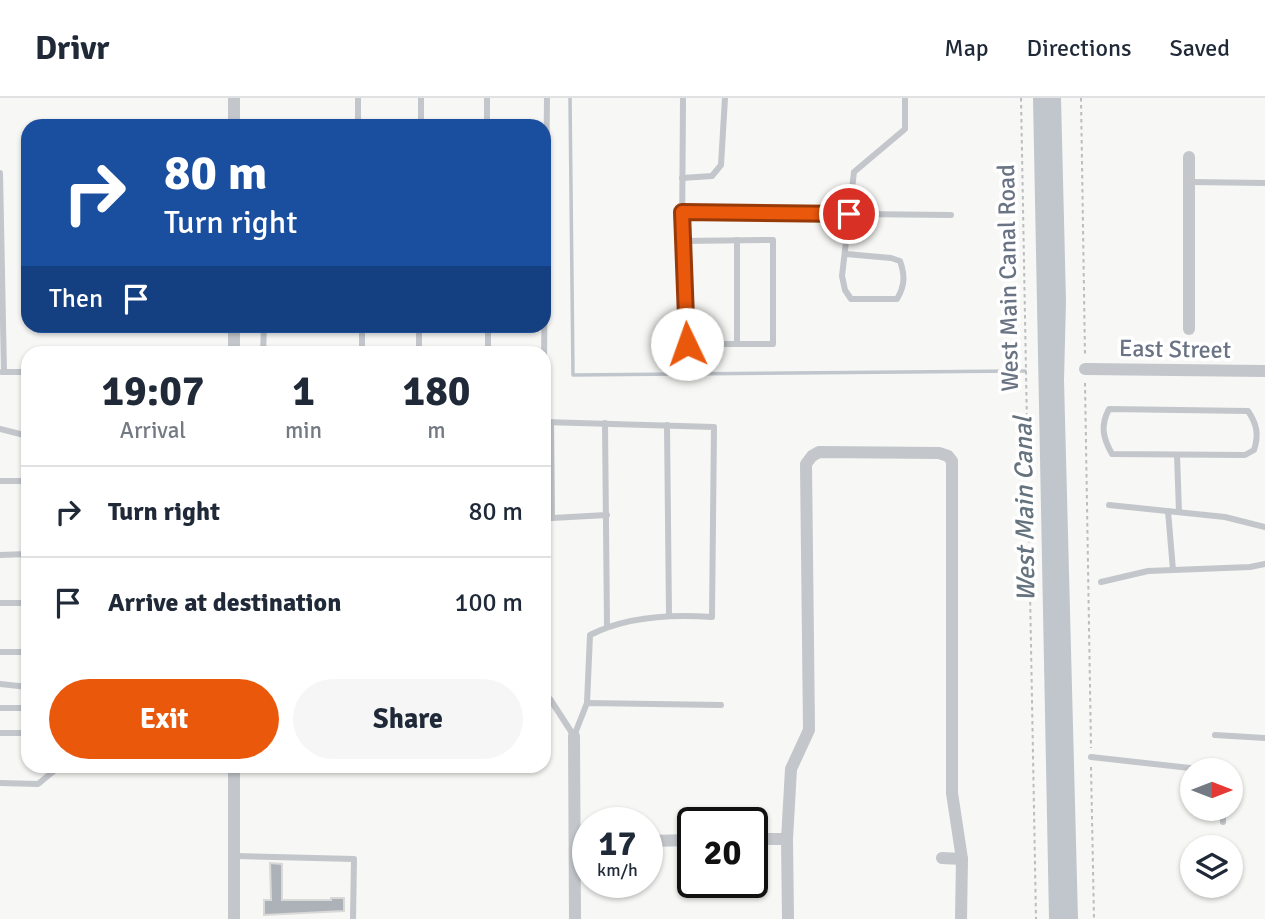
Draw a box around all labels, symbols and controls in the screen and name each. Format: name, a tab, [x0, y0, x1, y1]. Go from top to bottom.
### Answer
text: Drivr	[35, 28, 109, 69]
text: Map	[944, 33, 989, 63]
text: Directions	[1027, 33, 1132, 63]
text: Saved	[1170, 33, 1230, 63]
text: 80 m	[164, 143, 267, 203]
icon: right	[49, 147, 140, 238]
street label: West Main Canal Road	[991, 164, 1025, 392]
pin	[819, 184, 879, 244]
icon: arrive	[830, 195, 868, 233]
text: Turn right	[164, 203, 297, 242]
icon: arrive	[117, 280, 155, 318]
text: Then	[49, 283, 103, 315]
position arrow	[650, 307, 724, 381]
street label: East Street	[1119, 333, 1231, 365]
text: 19:07	[101, 366, 205, 417]
text: 1	[292, 366, 315, 417]
text: 180	[402, 366, 471, 417]
water label: West Main Canal	[1007, 414, 1043, 602]
text: Arrival	[120, 416, 186, 445]
text: min	[285, 416, 322, 445]
text: m	[427, 416, 446, 445]
icon: right	[49, 493, 87, 531]
text: Turn right	[108, 496, 220, 528]
text: 80 m	[468, 496, 523, 528]
icon: arrive	[49, 584, 87, 622]
text: Arrive at destination	[108, 587, 341, 619]
text: 100 m	[454, 587, 523, 619]
button: Exit	[49, 679, 279, 759]
button: Share	[293, 679, 523, 759]
north arrow	[1180, 758, 1242, 821]
map controls	[1180, 758, 1243, 898]
speed limit sign: 20	[677, 807, 768, 898]
text: 17	[599, 822, 636, 865]
button: layers	[1180, 835, 1243, 898]
text: km/h	[597, 859, 638, 881]

